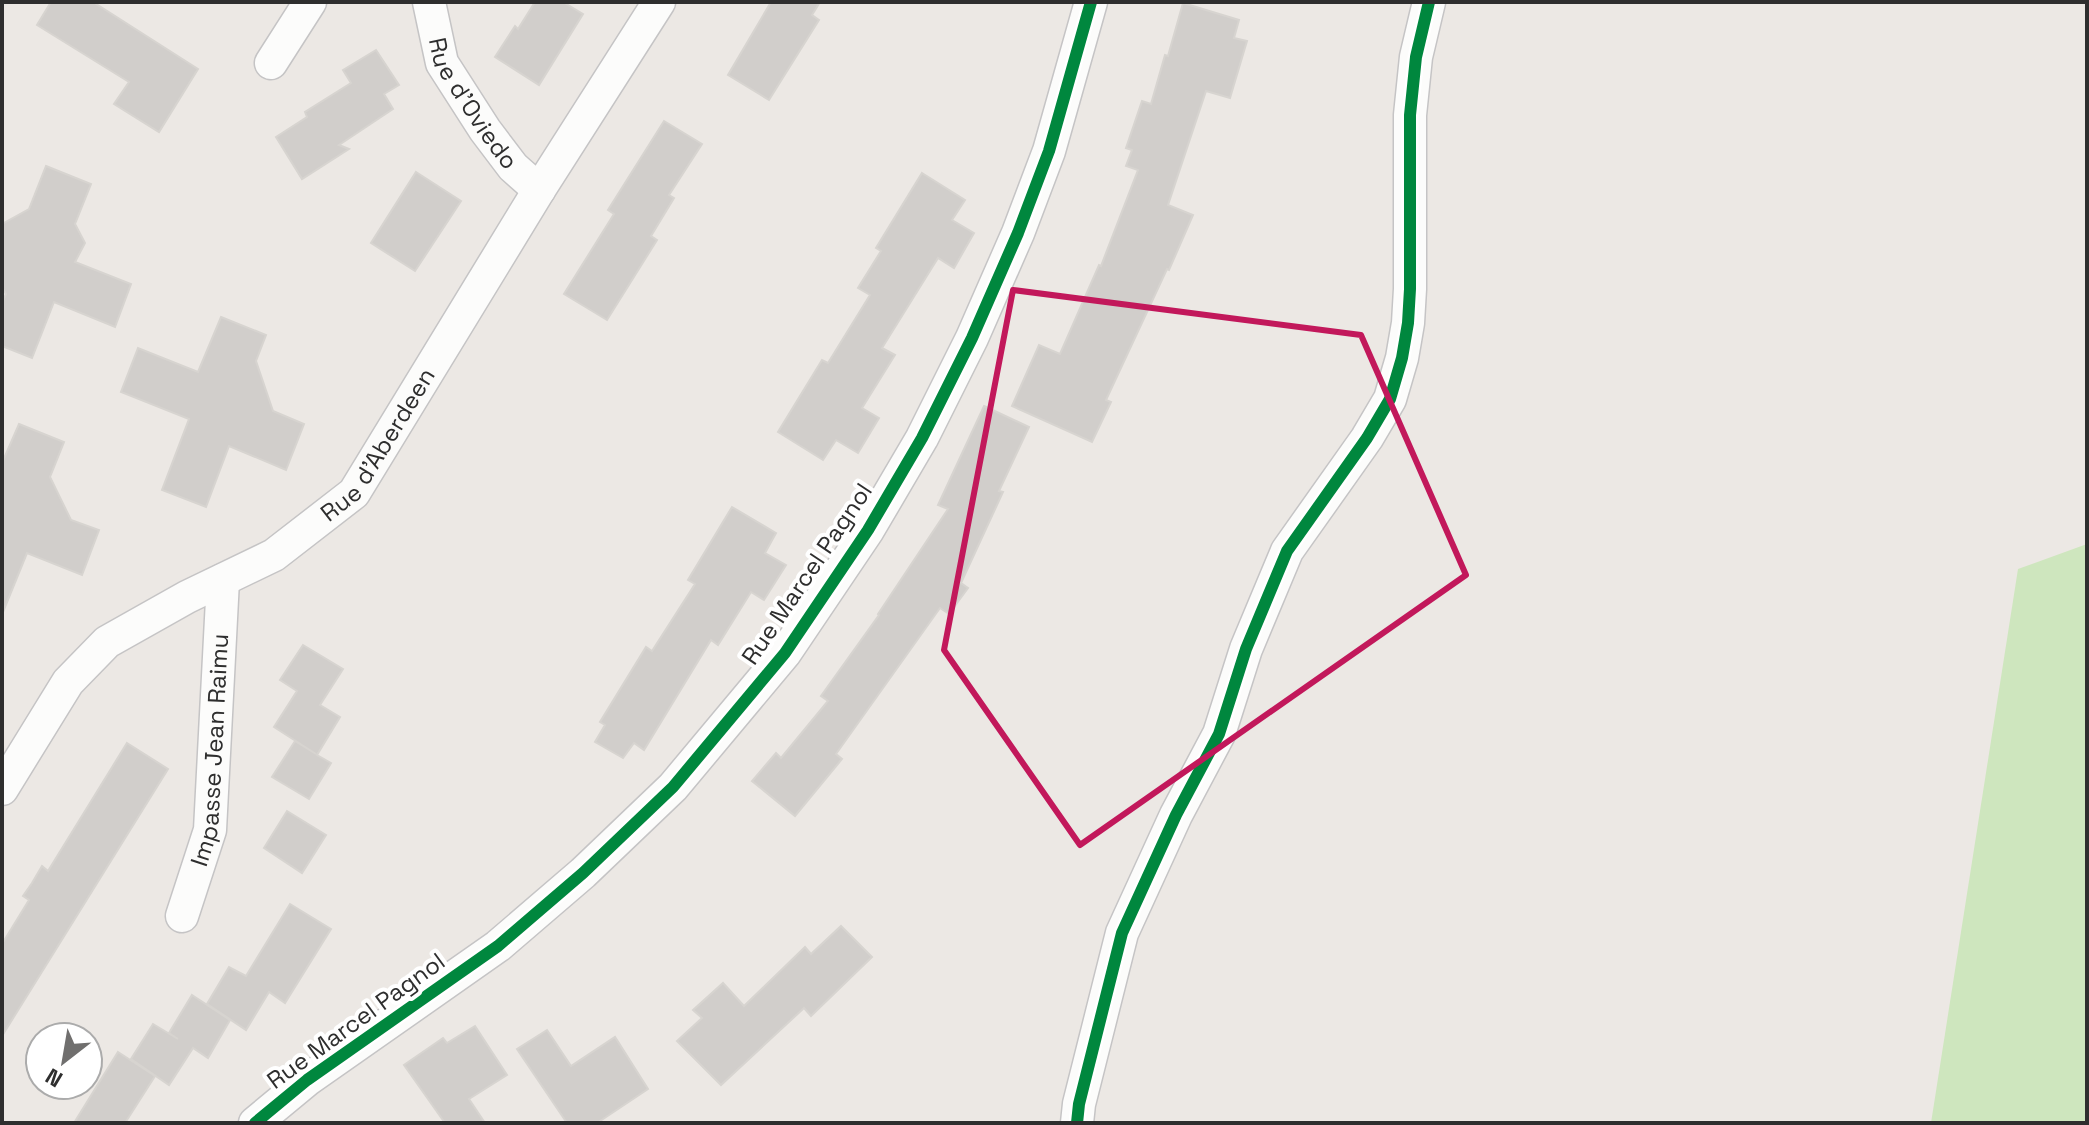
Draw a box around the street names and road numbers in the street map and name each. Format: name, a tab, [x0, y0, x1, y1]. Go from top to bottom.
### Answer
street label: Rue d'Oviedo	[422, 34, 525, 175]
street label: Rue d'Aberdeen	[314, 362, 442, 528]
street label: Rue Marcel Pagnol	[734, 477, 879, 670]
street label: Impasse Jean Raimu	[183, 633, 235, 870]
street label: Rue Marcel Pagnol	[261, 946, 451, 1096]

